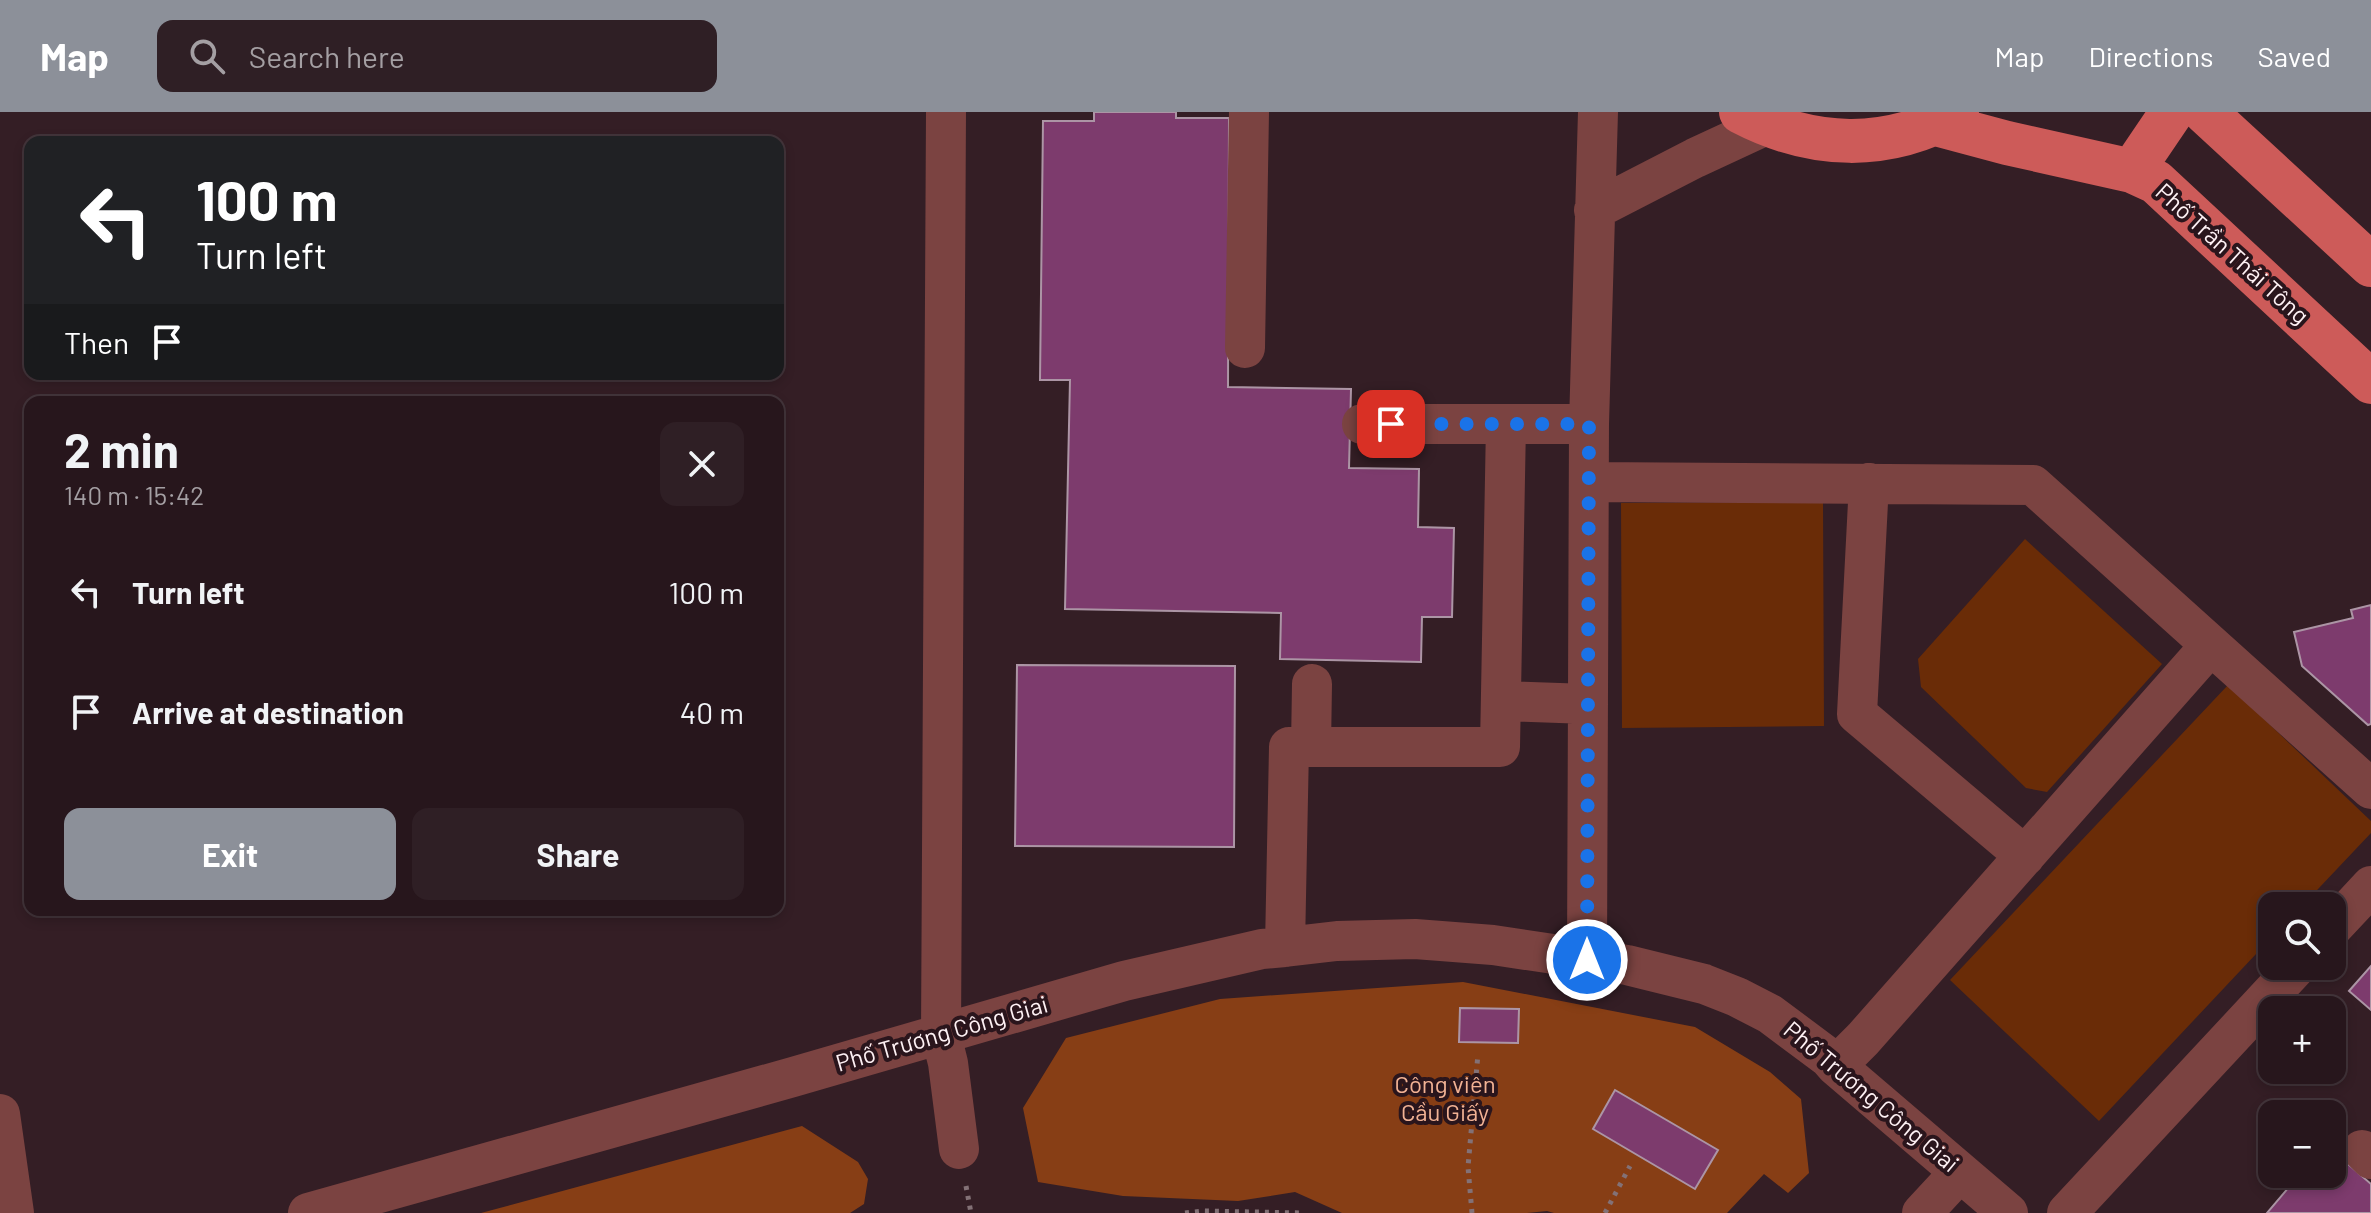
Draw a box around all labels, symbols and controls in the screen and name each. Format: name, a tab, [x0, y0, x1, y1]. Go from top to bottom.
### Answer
search box	[157, 20, 717, 92]
text: Map	[40, 33, 109, 79]
icon: search	[185, 34, 229, 78]
text: Search here	[249, 38, 405, 74]
text: Map	[1995, 39, 2044, 73]
text: Directions	[2088, 39, 2214, 73]
text: Saved	[2258, 39, 2331, 73]
text: 100 m	[196, 165, 338, 232]
icon: left	[64, 168, 168, 272]
street label: Phố Trần Thái Tông	[2150, 177, 2316, 329]
text: Turn left	[196, 233, 327, 276]
icon: arrive	[145, 320, 189, 364]
text: Then	[64, 324, 129, 360]
pin	[1357, 390, 1425, 458]
icon: arrive	[1369, 402, 1413, 446]
text: 2 min	[64, 420, 179, 478]
button: close	[660, 422, 744, 506]
text: 140 m · 15:42	[64, 479, 204, 510]
icon: left	[64, 570, 108, 614]
text: Turn left	[132, 574, 245, 610]
text: 100 m	[669, 574, 744, 610]
icon: arrive	[64, 690, 108, 734]
text: Arrive at destination	[132, 694, 404, 730]
text: 40 m	[680, 694, 744, 730]
button: Exit	[64, 808, 396, 900]
button: Share	[412, 808, 744, 900]
map controls	[2258, 892, 2346, 1188]
button: search	[2258, 892, 2346, 980]
position arrow	[1545, 918, 1629, 1002]
street label: Phố Trương Công Giai	[832, 988, 1051, 1077]
button: +	[2258, 996, 2346, 1084]
street label: Phố Trương Công Giai	[1779, 1014, 1965, 1177]
park label: Công viên Cầu Giấy	[1394, 1069, 1496, 1126]
button: −	[2258, 1100, 2346, 1188]

